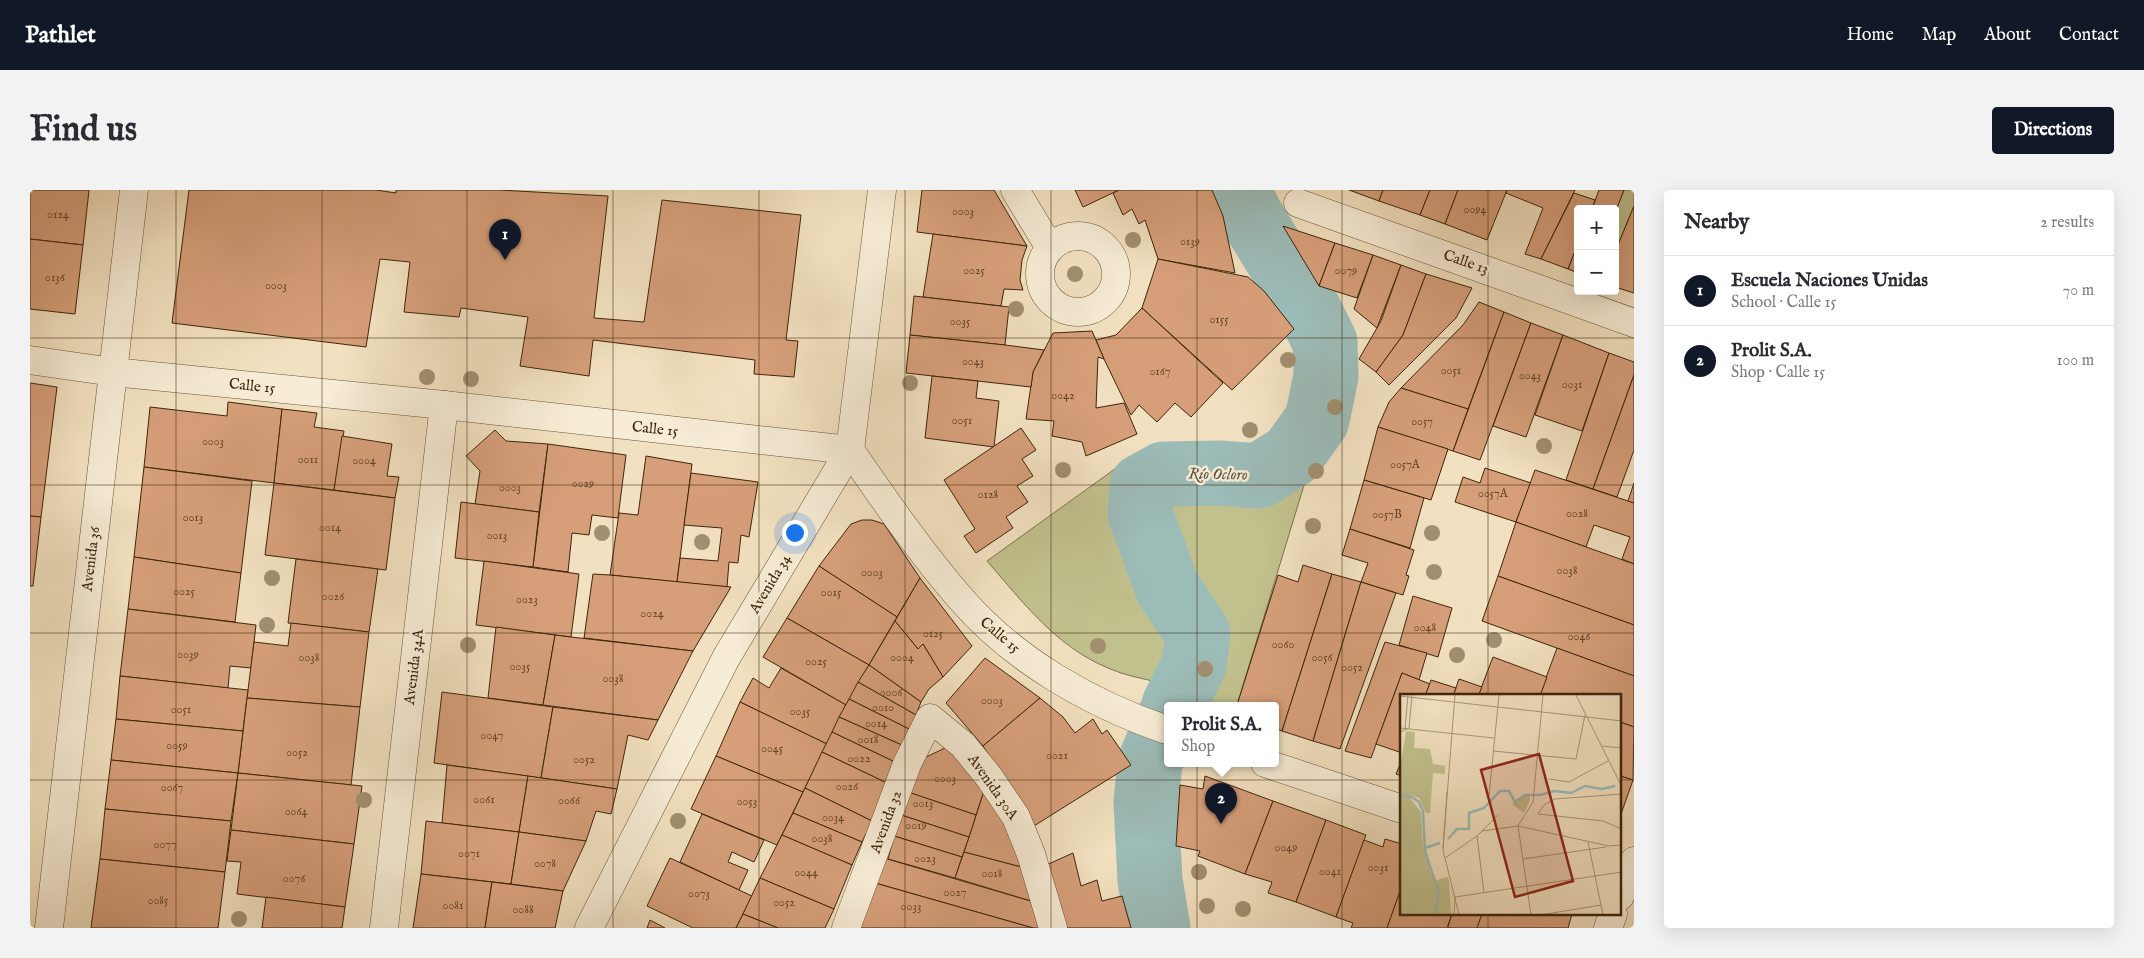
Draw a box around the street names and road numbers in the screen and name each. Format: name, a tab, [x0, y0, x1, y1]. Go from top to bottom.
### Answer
street label: Calle 13	[1441, 245, 1491, 279]
street label: Calle 15	[228, 374, 277, 398]
street label: Calle 15	[631, 417, 680, 441]
street label: Avenida 36	[77, 525, 104, 593]
street label: Avenida 34	[744, 550, 795, 618]
street label: Calle 15	[976, 613, 1024, 658]
street label: Avenida 34A	[400, 627, 428, 707]
street label: Avenida 30A	[963, 750, 1023, 824]
street label: Avenida 32	[866, 788, 906, 857]

